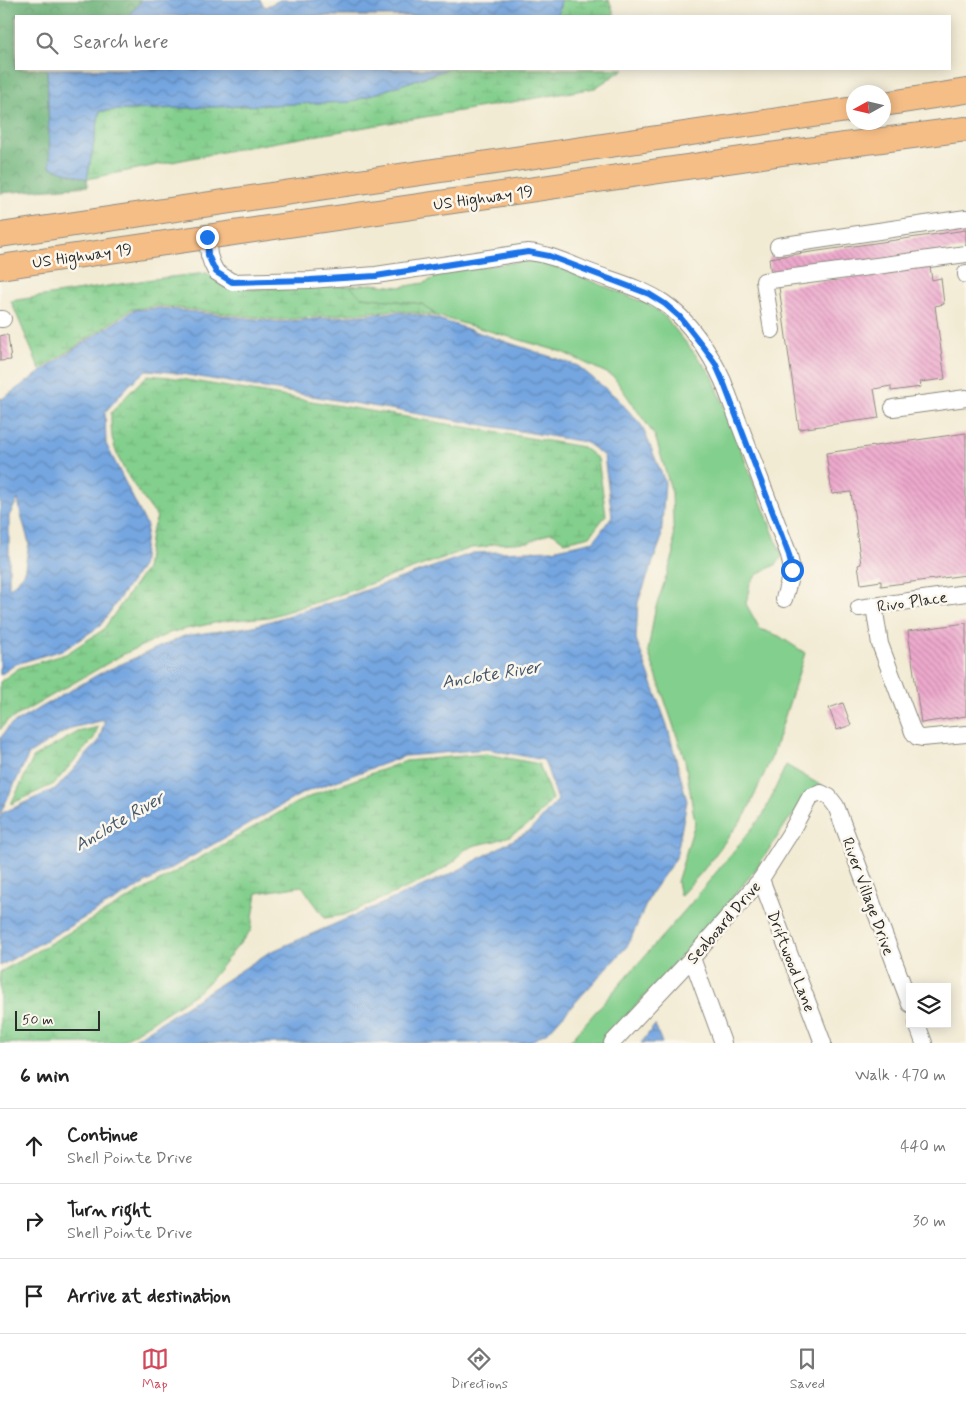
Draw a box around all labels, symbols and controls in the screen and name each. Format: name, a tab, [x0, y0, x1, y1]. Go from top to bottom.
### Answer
search box	[15, 15, 951, 70]
icon: search	[33, 29, 61, 57]
text: Search here	[73, 30, 169, 55]
north arrow	[846, 85, 891, 130]
street label: US Highway 19	[432, 181, 535, 217]
route end	[196, 226, 219, 249]
street label: US Highway 19	[31, 239, 134, 275]
route start	[781, 559, 804, 582]
street label: Rivo Place	[876, 587, 949, 618]
water label: Anclote River	[440, 655, 545, 695]
water label: Anclote River	[70, 785, 171, 857]
street label: River Village Drive	[836, 835, 899, 959]
street label: Seaboard Drive	[682, 877, 766, 969]
street label: Driftwood Lane	[762, 908, 819, 1015]
map controls	[906, 983, 951, 1028]
button: layers	[906, 983, 951, 1028]
scale bar	[15, 1008, 100, 1031]
text: 50 m	[22, 1011, 53, 1029]
text: 6 min	[20, 1062, 70, 1090]
text: Walk · 470 m	[855, 1065, 946, 1086]
text: Continue	[67, 1123, 138, 1148]
icon: ahead	[20, 1132, 48, 1160]
text: 440 m	[900, 1136, 946, 1157]
text: Shell Pointe Drive	[67, 1148, 192, 1169]
text: Turn right	[67, 1198, 151, 1223]
icon: right	[20, 1207, 48, 1235]
text: 30 m	[913, 1211, 946, 1232]
text: Shell Pointe Drive	[67, 1223, 192, 1244]
icon: arrive	[20, 1282, 48, 1310]
text: Arrive at destination	[67, 1284, 231, 1309]
tab: Map	[141, 1345, 169, 1393]
tab: Directions	[451, 1345, 508, 1393]
tab: Saved	[790, 1345, 825, 1393]

